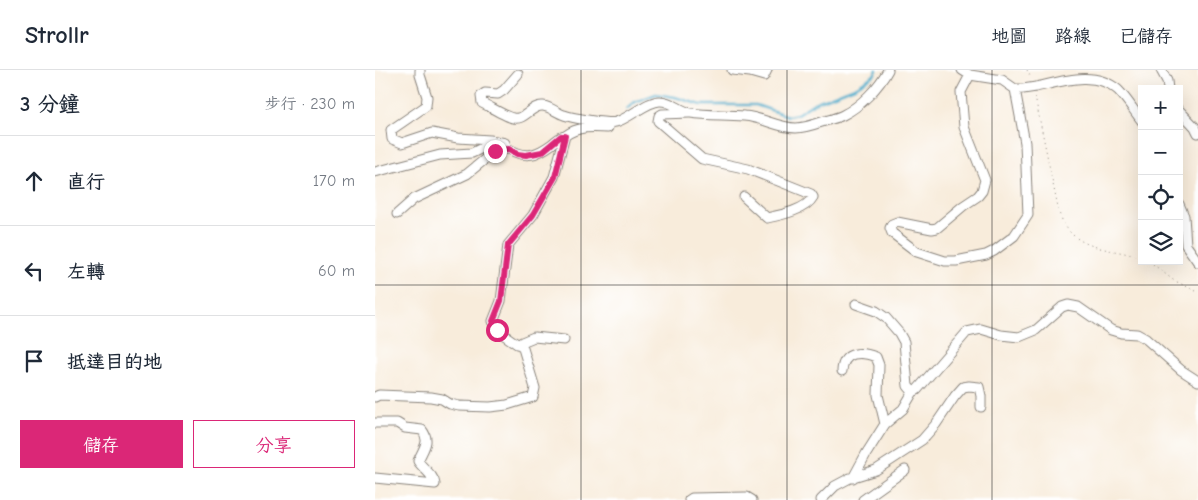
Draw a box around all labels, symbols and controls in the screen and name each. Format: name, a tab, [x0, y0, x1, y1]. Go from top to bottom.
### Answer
text: Strollr	[25, 21, 89, 49]
text: 地圖	[991, 26, 1027, 47]
text: 路線	[1055, 26, 1091, 47]
text: 已儲存	[1119, 26, 1173, 47]
map controls	[1138, 85, 1183, 265]
button: +	[1138, 85, 1183, 130]
text: 3 分鐘	[20, 92, 80, 116]
text: 步行 · 230 m	[265, 95, 355, 113]
button: −	[1138, 130, 1183, 175]
route end	[484, 140, 507, 163]
icon: ahead	[20, 167, 48, 195]
text: 直行	[67, 171, 105, 193]
text: 170 m	[313, 172, 355, 190]
button: locate	[1138, 175, 1183, 220]
button: layers	[1138, 220, 1183, 265]
icon: left	[20, 257, 48, 285]
text: 左轉	[67, 261, 105, 283]
text: 60 m	[318, 262, 355, 280]
route start	[486, 319, 509, 342]
icon: arrive	[20, 347, 48, 375]
text: 抵達目的地	[67, 351, 162, 373]
button: 儲存	[20, 420, 183, 468]
button: 分享	[193, 420, 355, 468]

